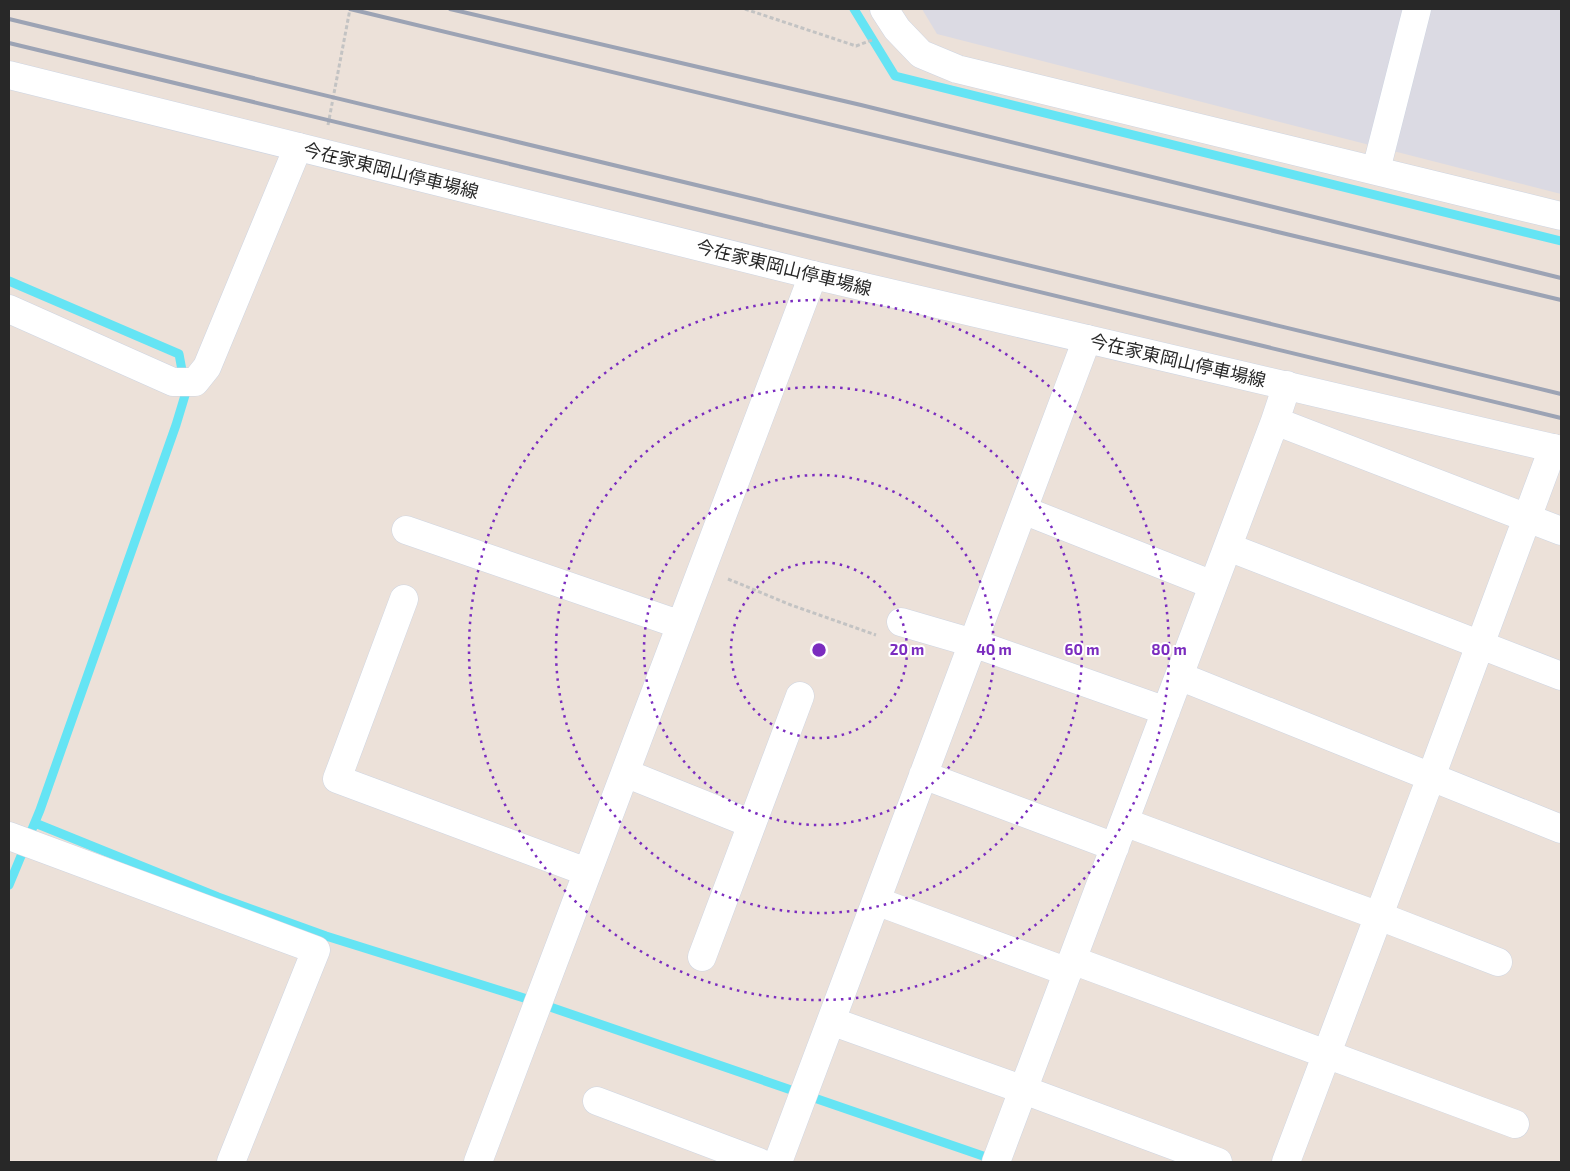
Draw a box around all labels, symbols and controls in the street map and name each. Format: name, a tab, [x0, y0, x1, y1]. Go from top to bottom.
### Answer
street label: 今在家東岡山停車場線	[301, 138, 481, 202]
street label: 今在家東岡山停車場線	[694, 235, 874, 299]
street label: 今在家東岡山停車場線	[1088, 329, 1268, 391]
text: 20 m	[890, 640, 924, 658]
text: 40 m	[976, 640, 1012, 658]
text: 60 m	[1065, 640, 1099, 658]
text: 80 m	[1151, 640, 1187, 658]
centre of rings	[810, 641, 828, 659]

